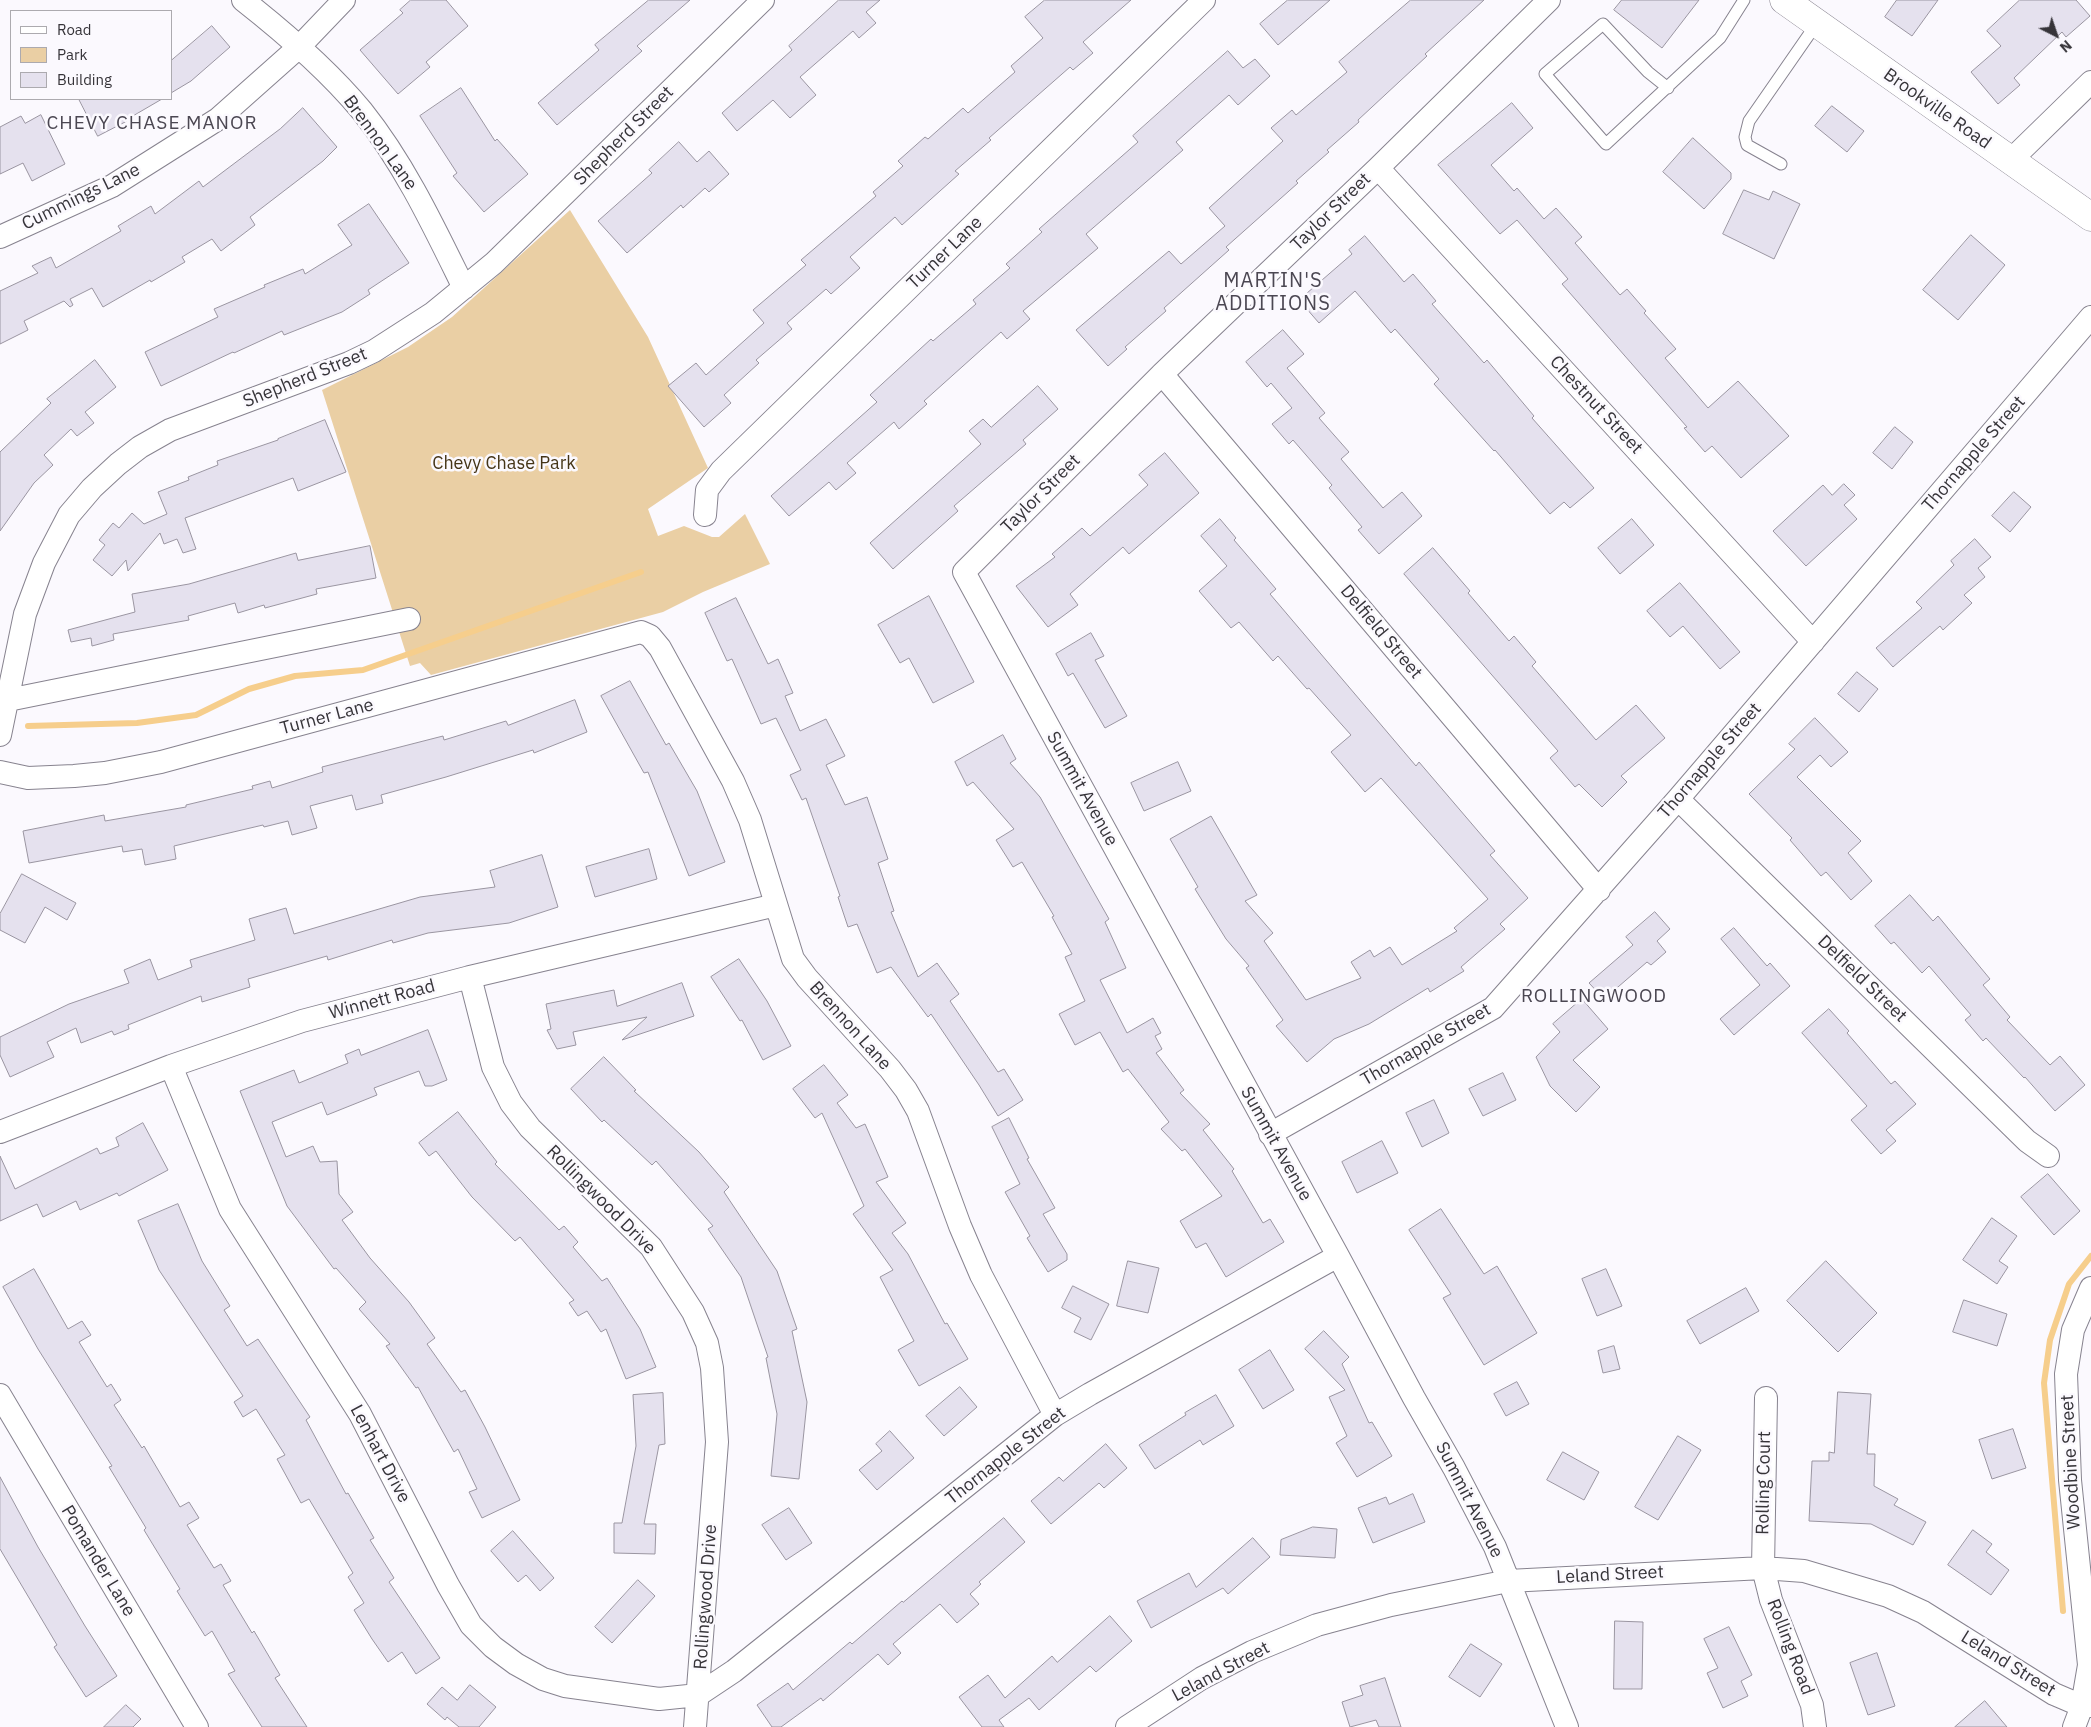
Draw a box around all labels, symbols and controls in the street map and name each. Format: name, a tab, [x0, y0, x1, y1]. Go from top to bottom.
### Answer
legend	[10, 10, 172, 100]
north arrow	[2031, 10, 2081, 60]
text: Road	[57, 20, 92, 39]
text: N	[2056, 36, 2076, 56]
text: Park	[57, 45, 87, 64]
street label: Brookville Road	[1879, 64, 1995, 154]
text: Building	[57, 70, 112, 89]
street label: Shepherd Street	[570, 82, 678, 190]
street label: Brennon Lane	[338, 91, 422, 195]
district label: CHEVY CHASE MANOR	[44, 113, 260, 135]
street label: Cummings Lane	[18, 159, 144, 235]
street label: Taylor Street	[1287, 169, 1375, 255]
street label: Turner Lane	[903, 212, 987, 294]
district label: MARTIN'S ADDITIONS	[1214, 269, 1332, 316]
street label: Shepherd Street	[240, 343, 370, 413]
street label: Chestnut Street	[1545, 351, 1647, 459]
street label: Thornapple Street	[1918, 392, 2030, 516]
street label: Taylor Street	[997, 450, 1085, 538]
park label: Chevy Chase Park	[432, 453, 576, 475]
street label: Delfield Street	[1335, 581, 1427, 683]
street label: Turner Lane	[278, 694, 376, 740]
street label: Thornapple Street	[1654, 699, 1766, 823]
street label: Summit Avenue	[1042, 728, 1122, 850]
street label: Delfield Street	[1813, 931, 1911, 1027]
street label: Winnett Road	[327, 975, 437, 1025]
street label: Brennon Lane	[805, 977, 895, 1075]
district label: ROLLINGWOOD	[1520, 986, 1668, 1008]
street label: Thornapple Street	[1357, 999, 1495, 1091]
street label: Summit Avenue	[1236, 1083, 1316, 1205]
street label: Rollingwood Drive	[542, 1141, 660, 1259]
street label: Woodbine Street	[2057, 1394, 2085, 1530]
street label: Lenhart Drive	[345, 1401, 415, 1507]
street label: Thornapple Street	[942, 1402, 1070, 1510]
street label: Rolling Court	[1752, 1431, 1776, 1535]
street label: Summit Avenue	[1430, 1438, 1508, 1562]
street label: Pomander Lane	[56, 1501, 140, 1621]
street label: Rollingwood Drive	[690, 1524, 722, 1670]
street label: Leland Street	[1556, 1561, 1664, 1589]
street label: Rolling Road	[1762, 1596, 1818, 1698]
street label: Leland Street	[1957, 1626, 2059, 1702]
street label: Leland Street	[1168, 1637, 1274, 1707]

